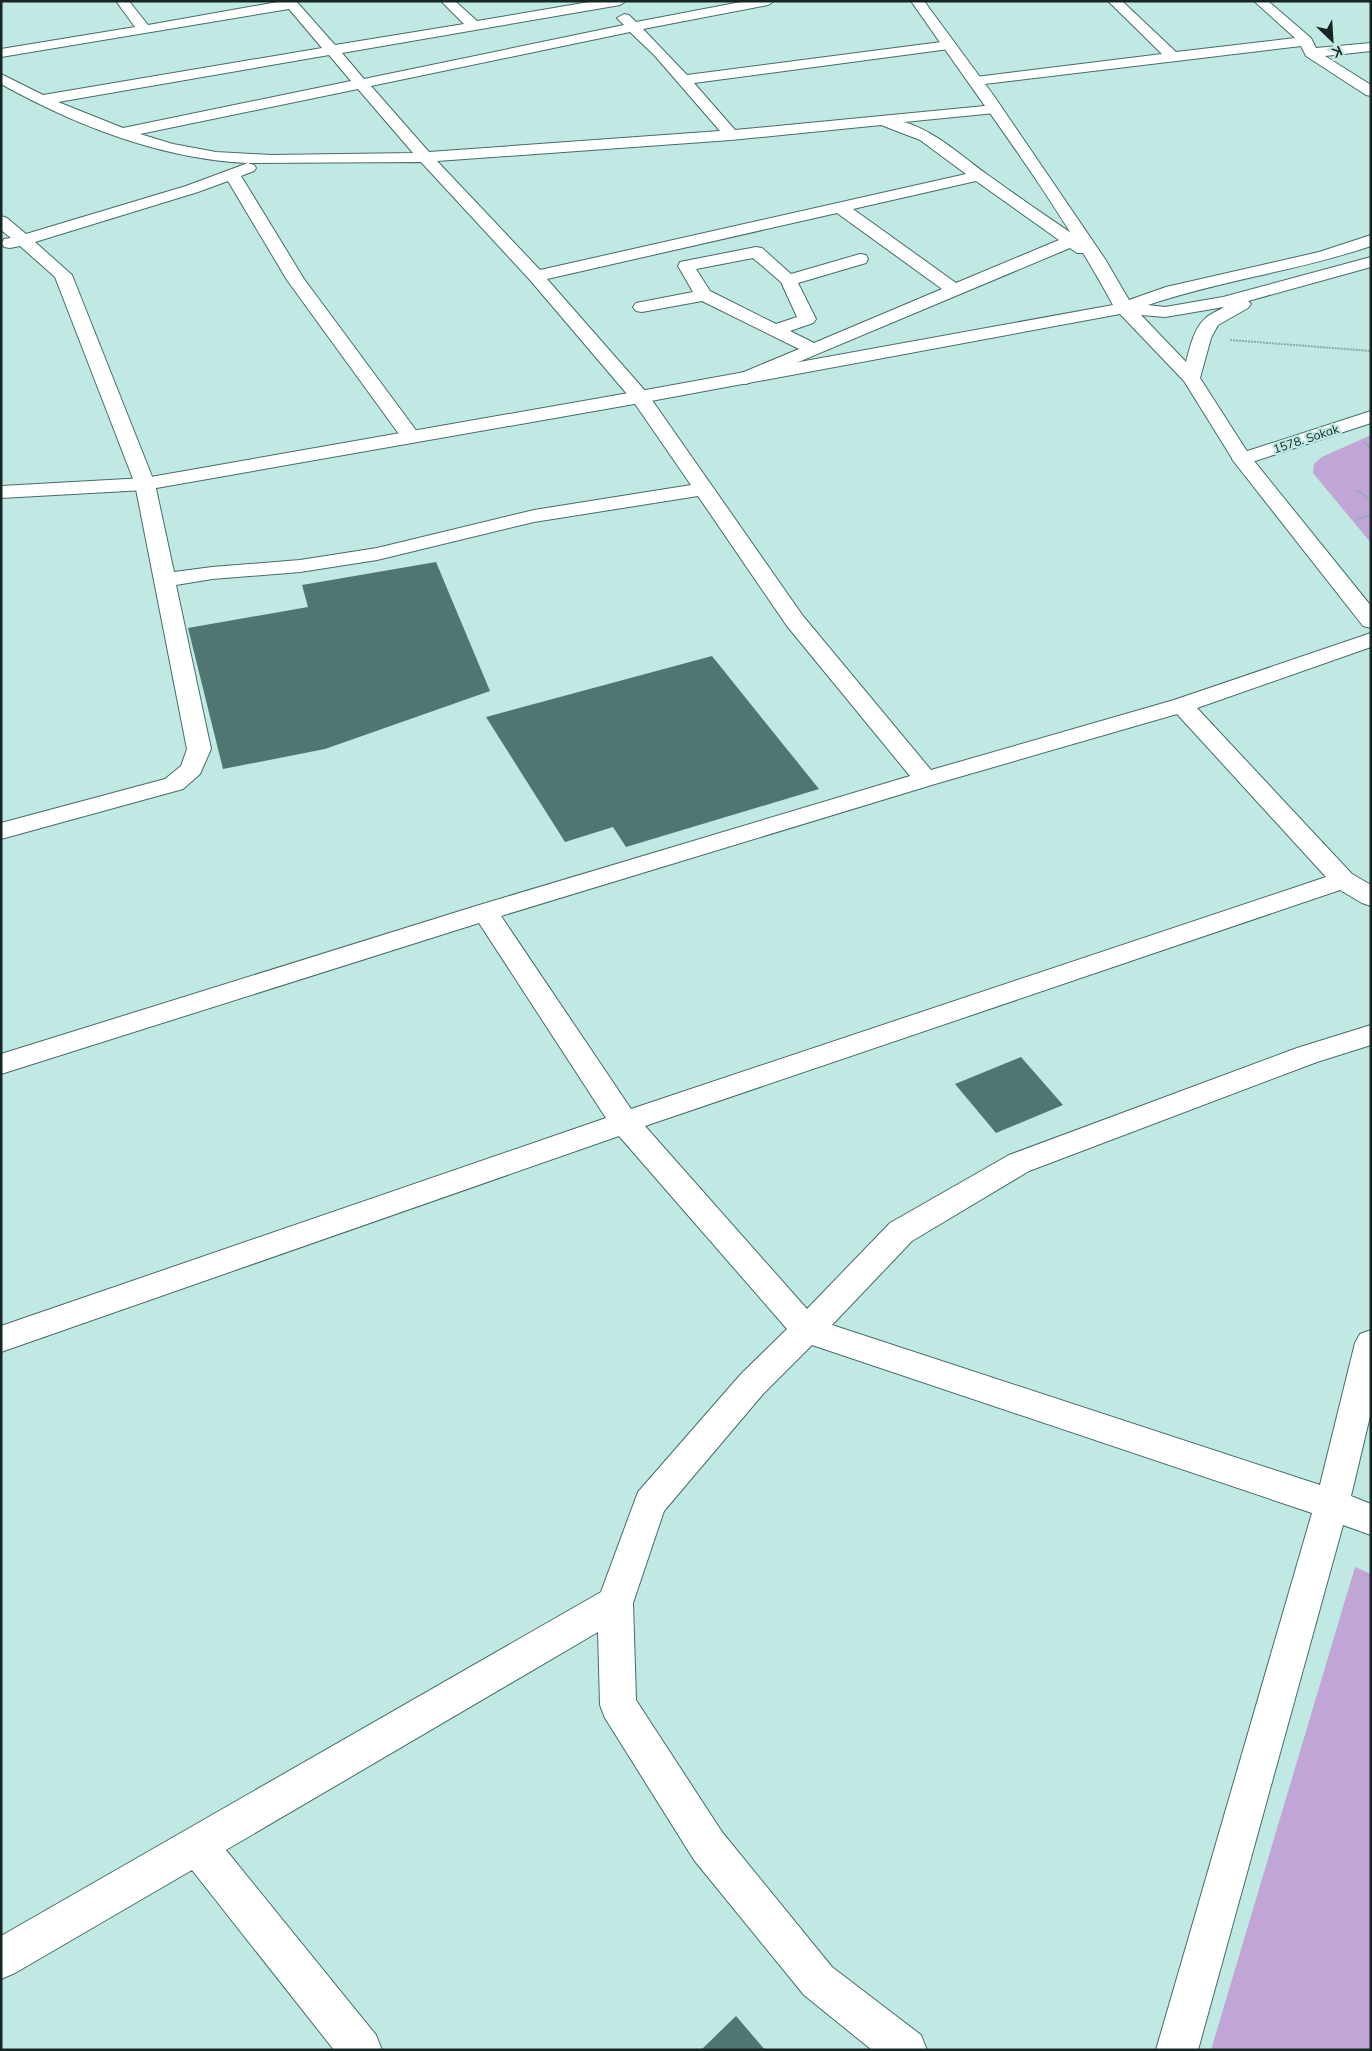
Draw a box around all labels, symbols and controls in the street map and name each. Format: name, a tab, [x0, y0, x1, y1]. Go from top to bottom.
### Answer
north arrow	[1307, 15, 1357, 65]
text: K	[1329, 42, 1346, 62]
street label: 1578. Sokak	[1271, 421, 1342, 456]

